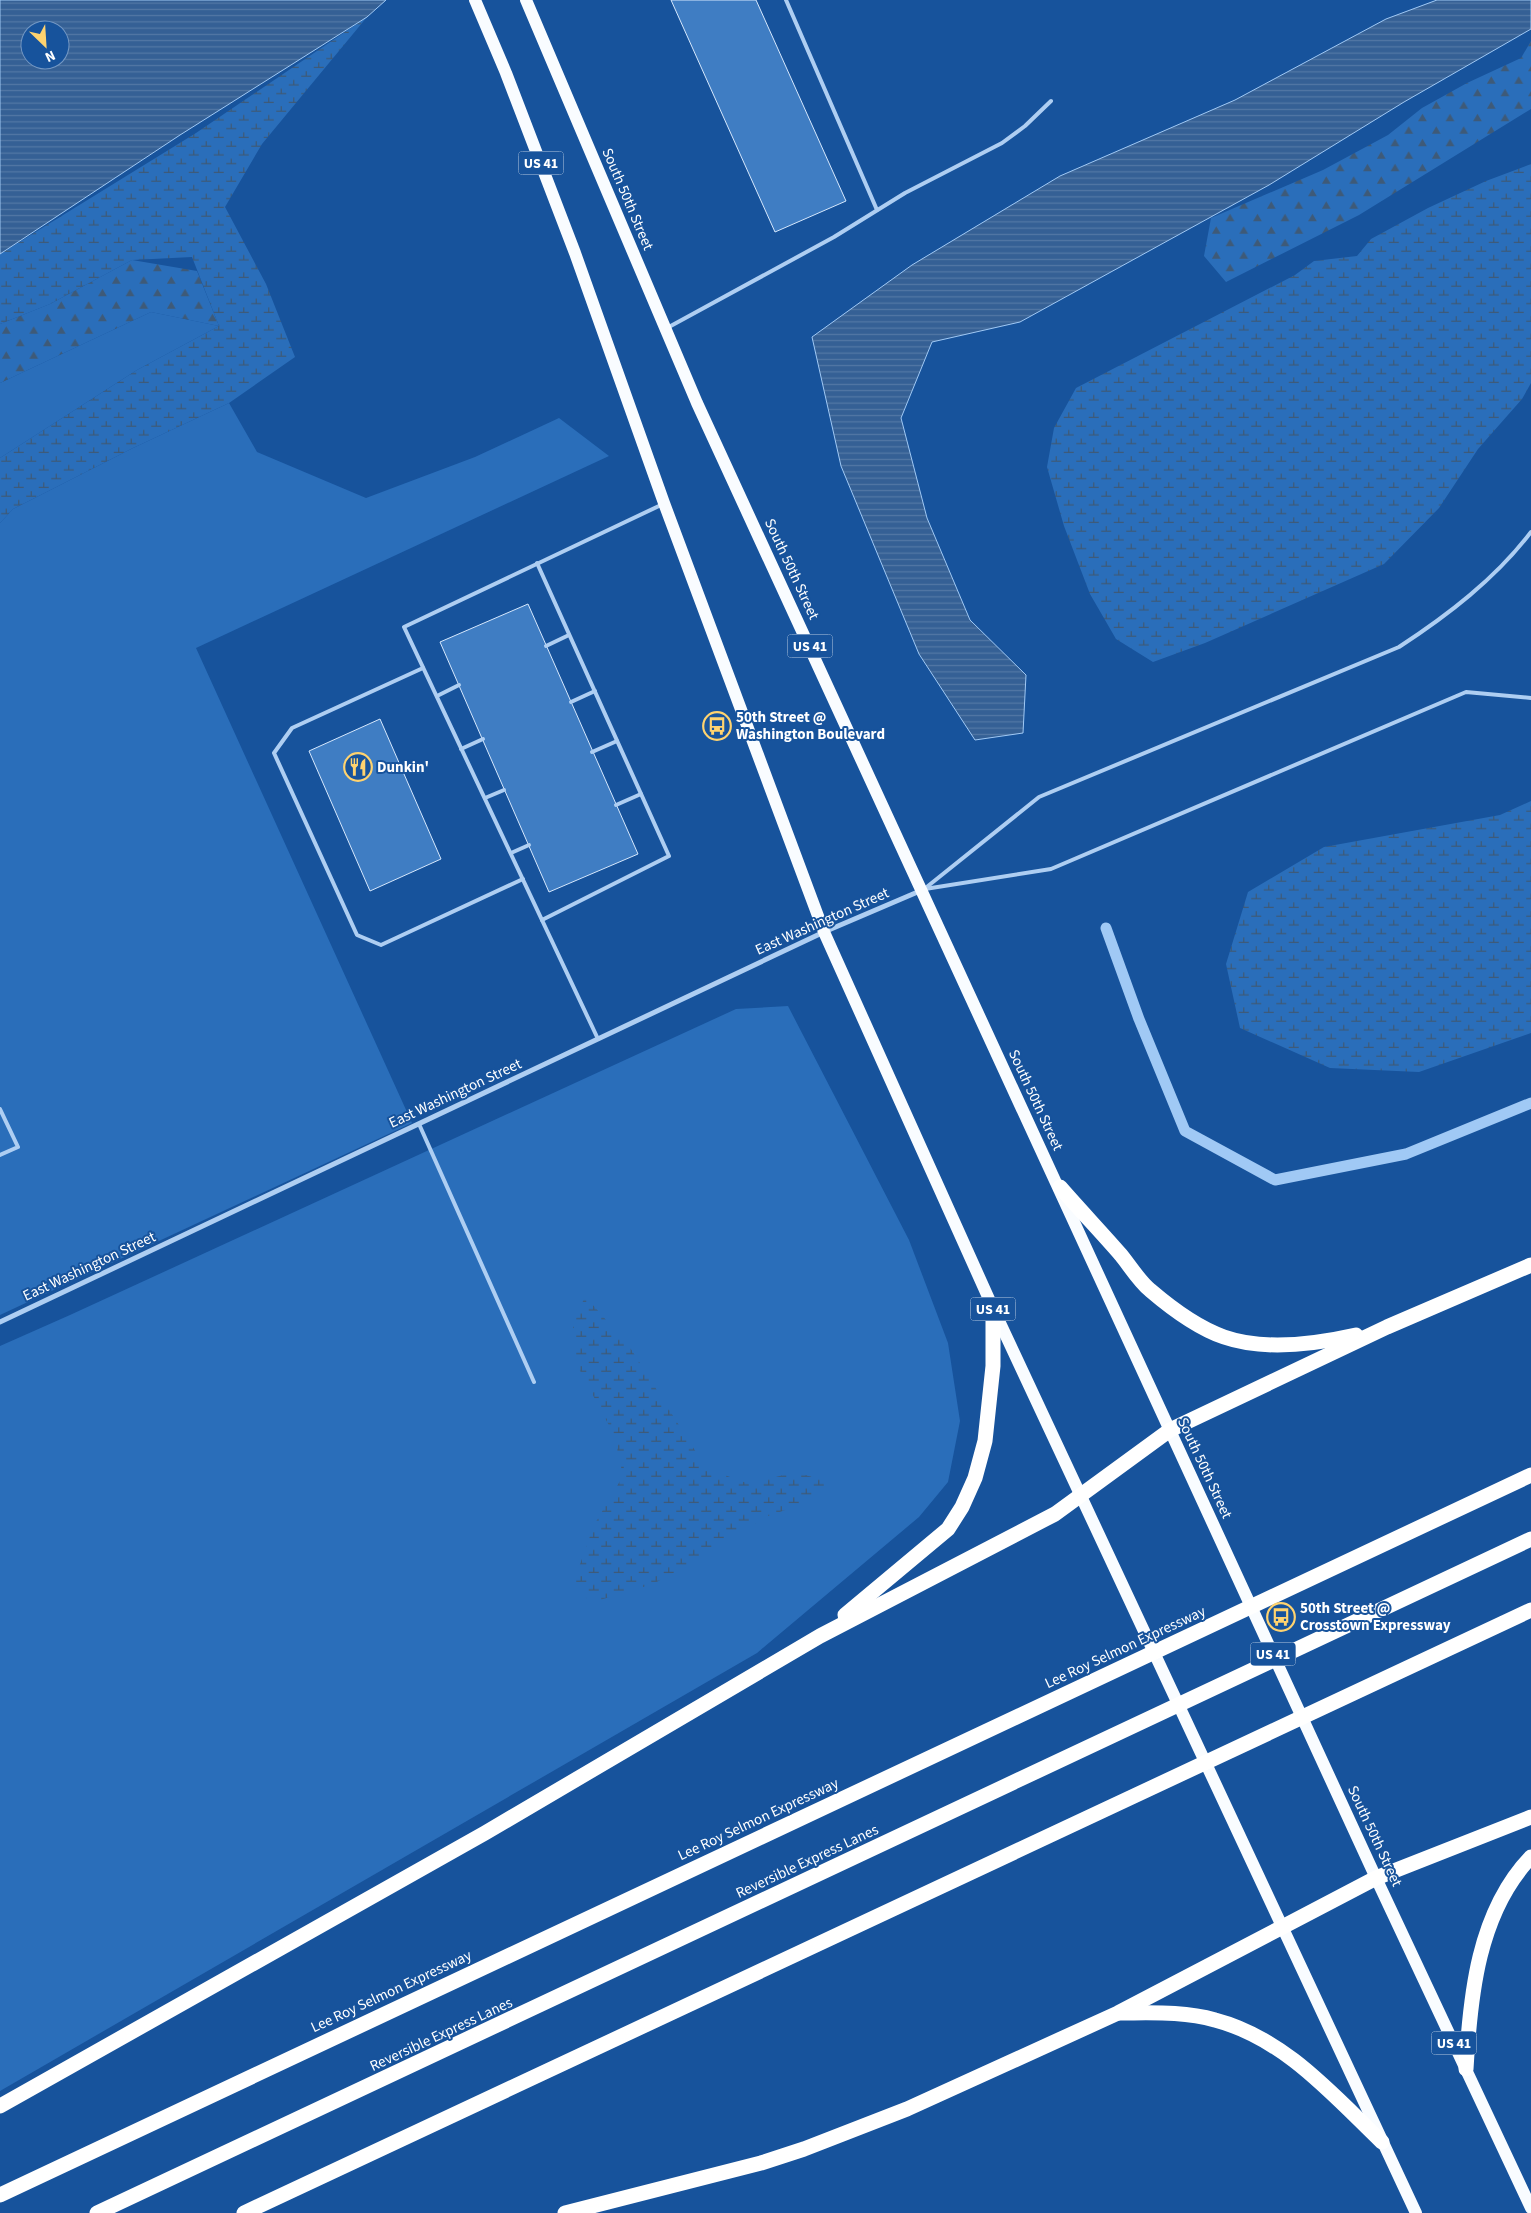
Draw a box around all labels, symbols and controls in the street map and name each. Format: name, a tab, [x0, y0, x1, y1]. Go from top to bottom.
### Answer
north arrow	[20, 20, 70, 70]
text: N	[42, 45, 59, 67]
street label: South 50th Street	[597, 145, 659, 254]
road number: US 41	[518, 152, 564, 174]
street label: South 50th Street	[759, 515, 824, 623]
road number: US 41	[788, 634, 832, 658]
place label: 50th Street @ Washington Boulevard	[736, 707, 885, 745]
bus stop icon: 50th Street @ Washington Boulevard	[702, 711, 732, 741]
restaurant icon: Dunkin'	[343, 752, 373, 782]
place label: Dunkin'	[377, 757, 429, 778]
street label: East Washington Street	[752, 883, 892, 960]
street label: South 50th Street	[1003, 1046, 1068, 1154]
street label: East Washington Street	[385, 1053, 525, 1133]
street label: East Washington Street	[19, 1226, 159, 1306]
road number: US 41	[970, 1298, 1016, 1320]
street label: South 50th Street	[1172, 1414, 1237, 1522]
place label: 50th Street @ Crosstown Expressway	[1300, 1598, 1451, 1636]
street label: Lee Roy Selmon Expressway	[1041, 1601, 1209, 1694]
bus stop icon: 50th Street @ Crosstown Expressway	[1266, 1602, 1296, 1632]
road number: US 41	[1250, 1642, 1296, 1666]
street label: Lee Roy Selmon Expressway	[674, 1773, 842, 1866]
street label: South 50th Street	[1342, 1782, 1407, 1890]
street label: Reversible Express Lanes	[732, 1819, 882, 1904]
street label: Lee Roy Selmon Expressway	[307, 1945, 475, 2038]
street label: Reversible Express Lanes	[366, 1992, 516, 2077]
road number: US 41	[1432, 2032, 1476, 2054]

